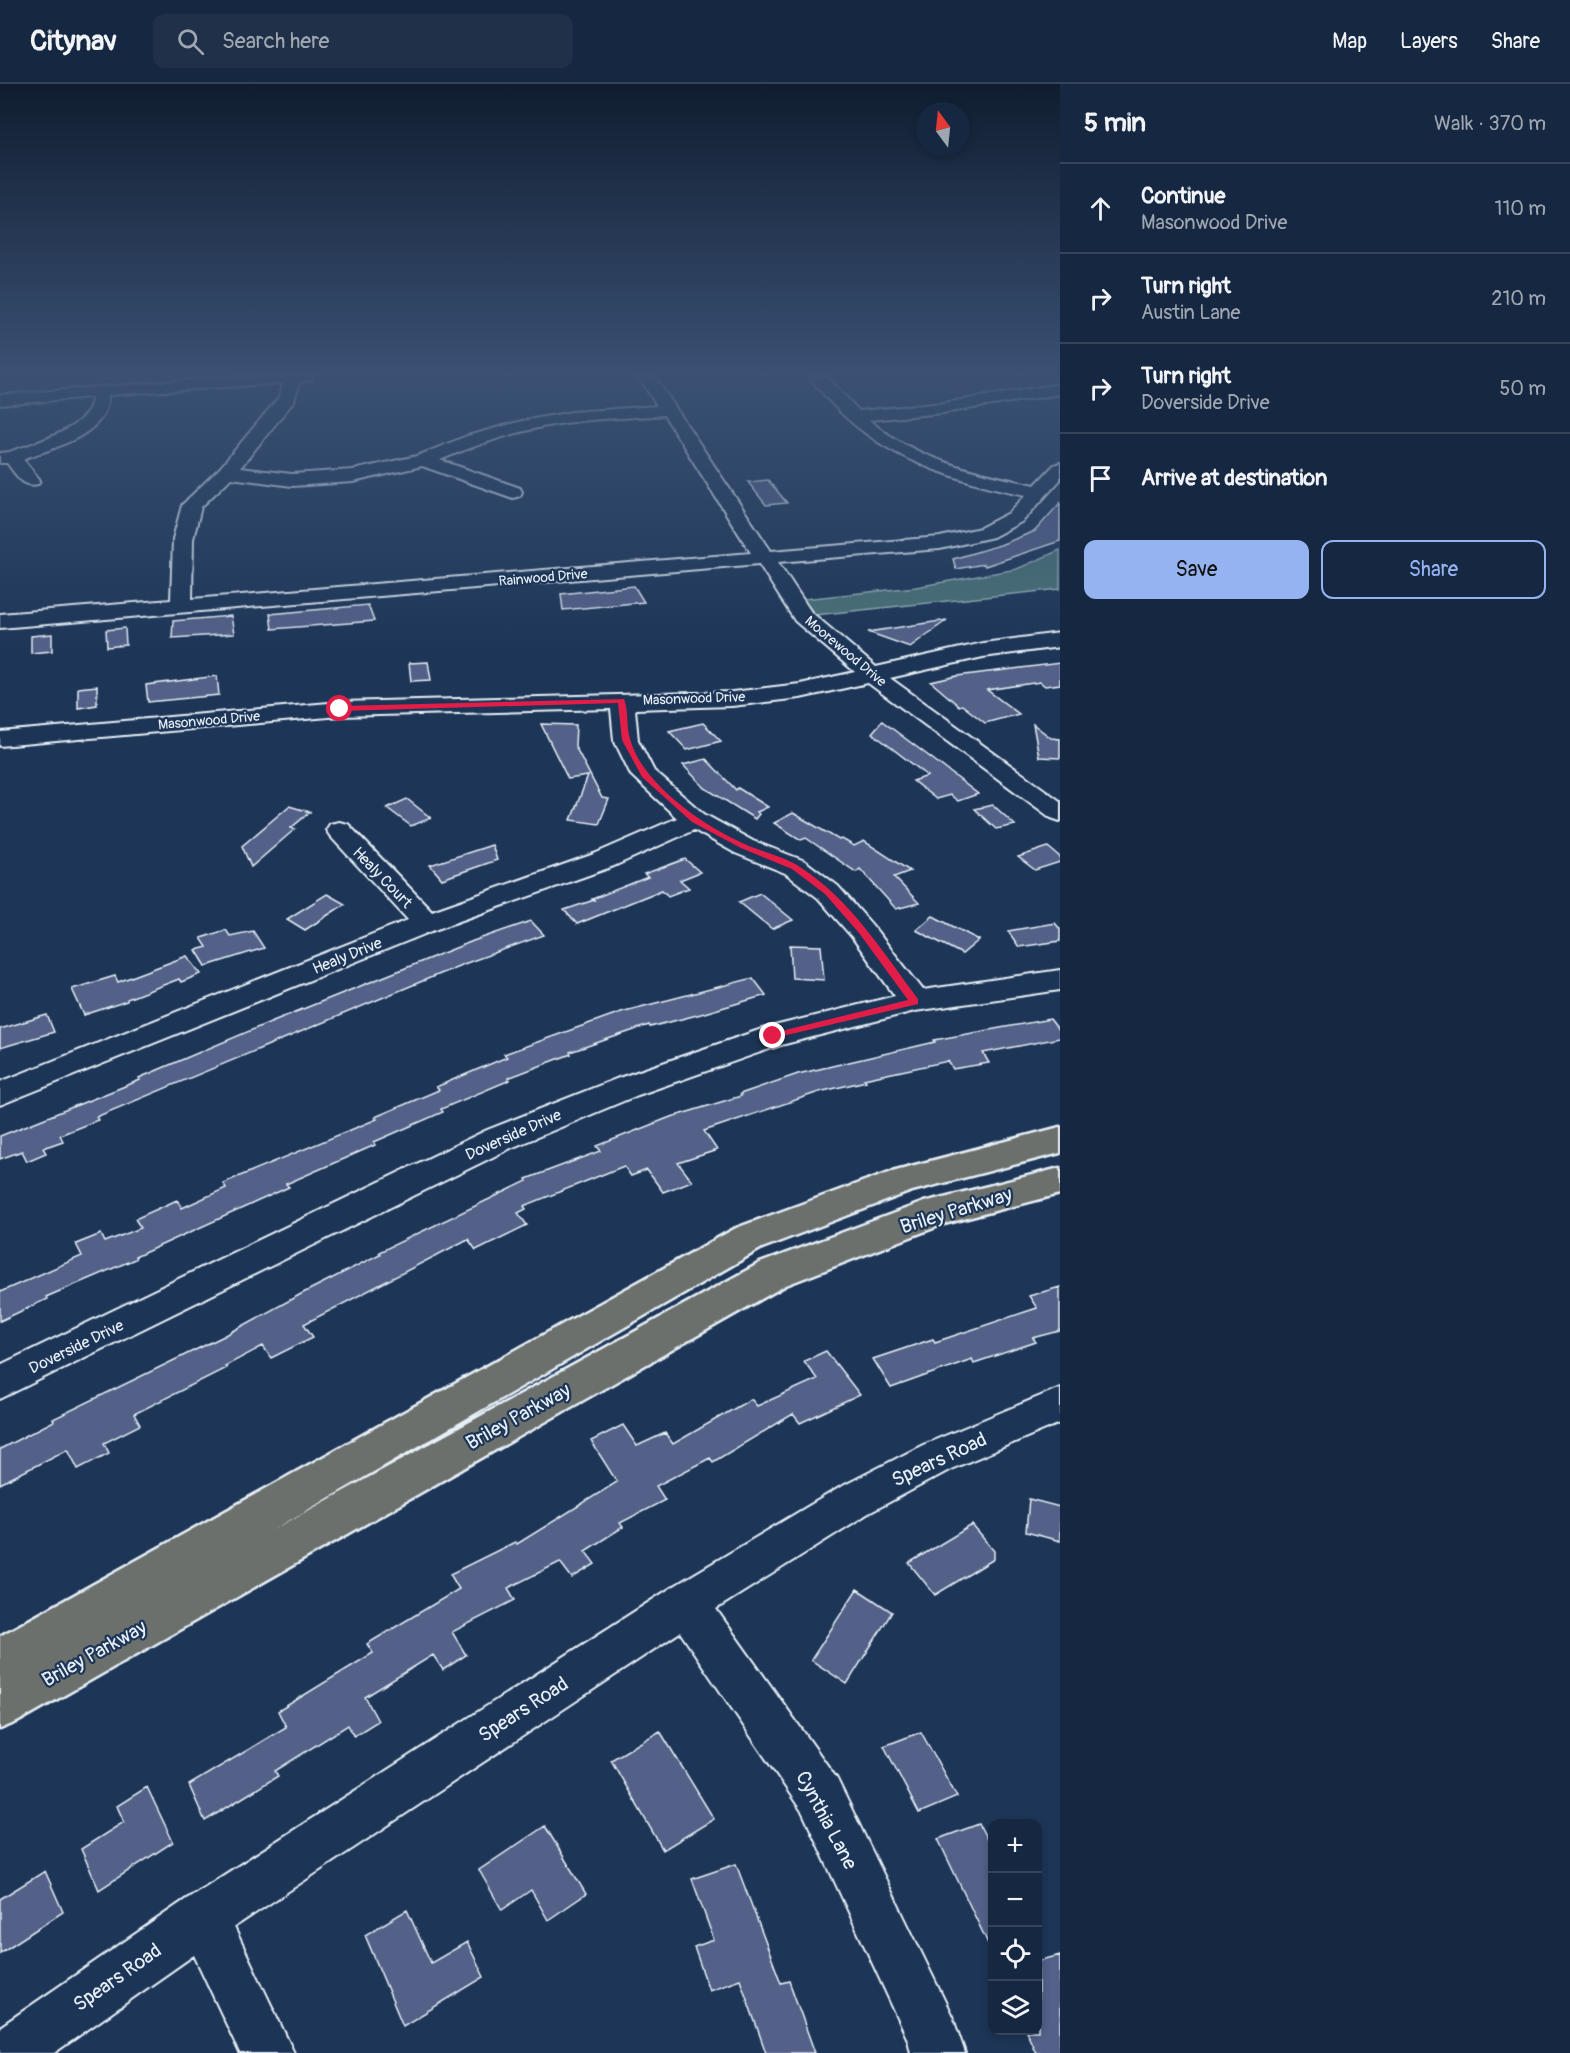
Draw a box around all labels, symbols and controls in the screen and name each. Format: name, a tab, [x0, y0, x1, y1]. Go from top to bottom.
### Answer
search box	[153, 14, 573, 68]
text: Citynav	[30, 24, 117, 59]
icon: search	[174, 25, 207, 58]
text: Search here	[222, 27, 329, 55]
text: Map	[1332, 28, 1367, 55]
text: Layers	[1400, 28, 1458, 55]
text: Share	[1491, 28, 1540, 55]
north arrow	[916, 102, 970, 156]
text: 5 min	[1084, 107, 1146, 139]
text: Walk · 370 m	[1434, 111, 1546, 136]
text: Continue	[1141, 182, 1225, 210]
icon: ahead	[1084, 192, 1117, 225]
text: 110 m	[1495, 196, 1546, 221]
text: Masonwood Drive	[1141, 210, 1287, 235]
text: Turn right	[1141, 272, 1231, 300]
icon: right	[1084, 282, 1117, 315]
text: 210 m	[1491, 286, 1546, 311]
text: Austin Lane	[1141, 300, 1240, 325]
text: Turn right	[1141, 362, 1231, 390]
icon: right	[1084, 372, 1117, 405]
text: 50 m	[1499, 376, 1546, 401]
text: Doverside Drive	[1141, 390, 1270, 415]
icon: arrive	[1084, 462, 1117, 495]
text: Arrive at destination	[1141, 464, 1327, 492]
button: Save	[1084, 540, 1309, 599]
button: Share	[1321, 540, 1546, 599]
street label: Rainwood Drive	[498, 565, 588, 590]
street label: Moorewood Drive	[802, 612, 890, 690]
street label: Masonwood Drive	[643, 688, 746, 709]
route start	[326, 695, 352, 721]
street label: Masonwood Drive	[157, 708, 261, 733]
street label: Healy Court	[348, 843, 417, 913]
street label: Healy Drive	[310, 933, 385, 979]
route end	[759, 1022, 785, 1048]
street label: Doverside Drive	[462, 1105, 565, 1165]
street label: Briley Parkway	[897, 1181, 1016, 1239]
street label: Doverside Drive	[26, 1315, 127, 1378]
street label: Briley Parkway	[462, 1377, 575, 1455]
street label: Spears Road	[888, 1427, 991, 1492]
street label: Briley Parkway	[38, 1614, 151, 1692]
street label: Spears Road	[474, 1671, 573, 1748]
street label: Cynthia Lane	[790, 1767, 863, 1874]
map controls	[988, 1819, 1042, 2035]
button: +	[988, 1819, 1042, 1873]
button: −	[988, 1873, 1042, 1927]
button: locate	[988, 1927, 1042, 1981]
street label: Spears Road	[68, 1938, 166, 2017]
button: layers	[988, 1981, 1042, 2035]

